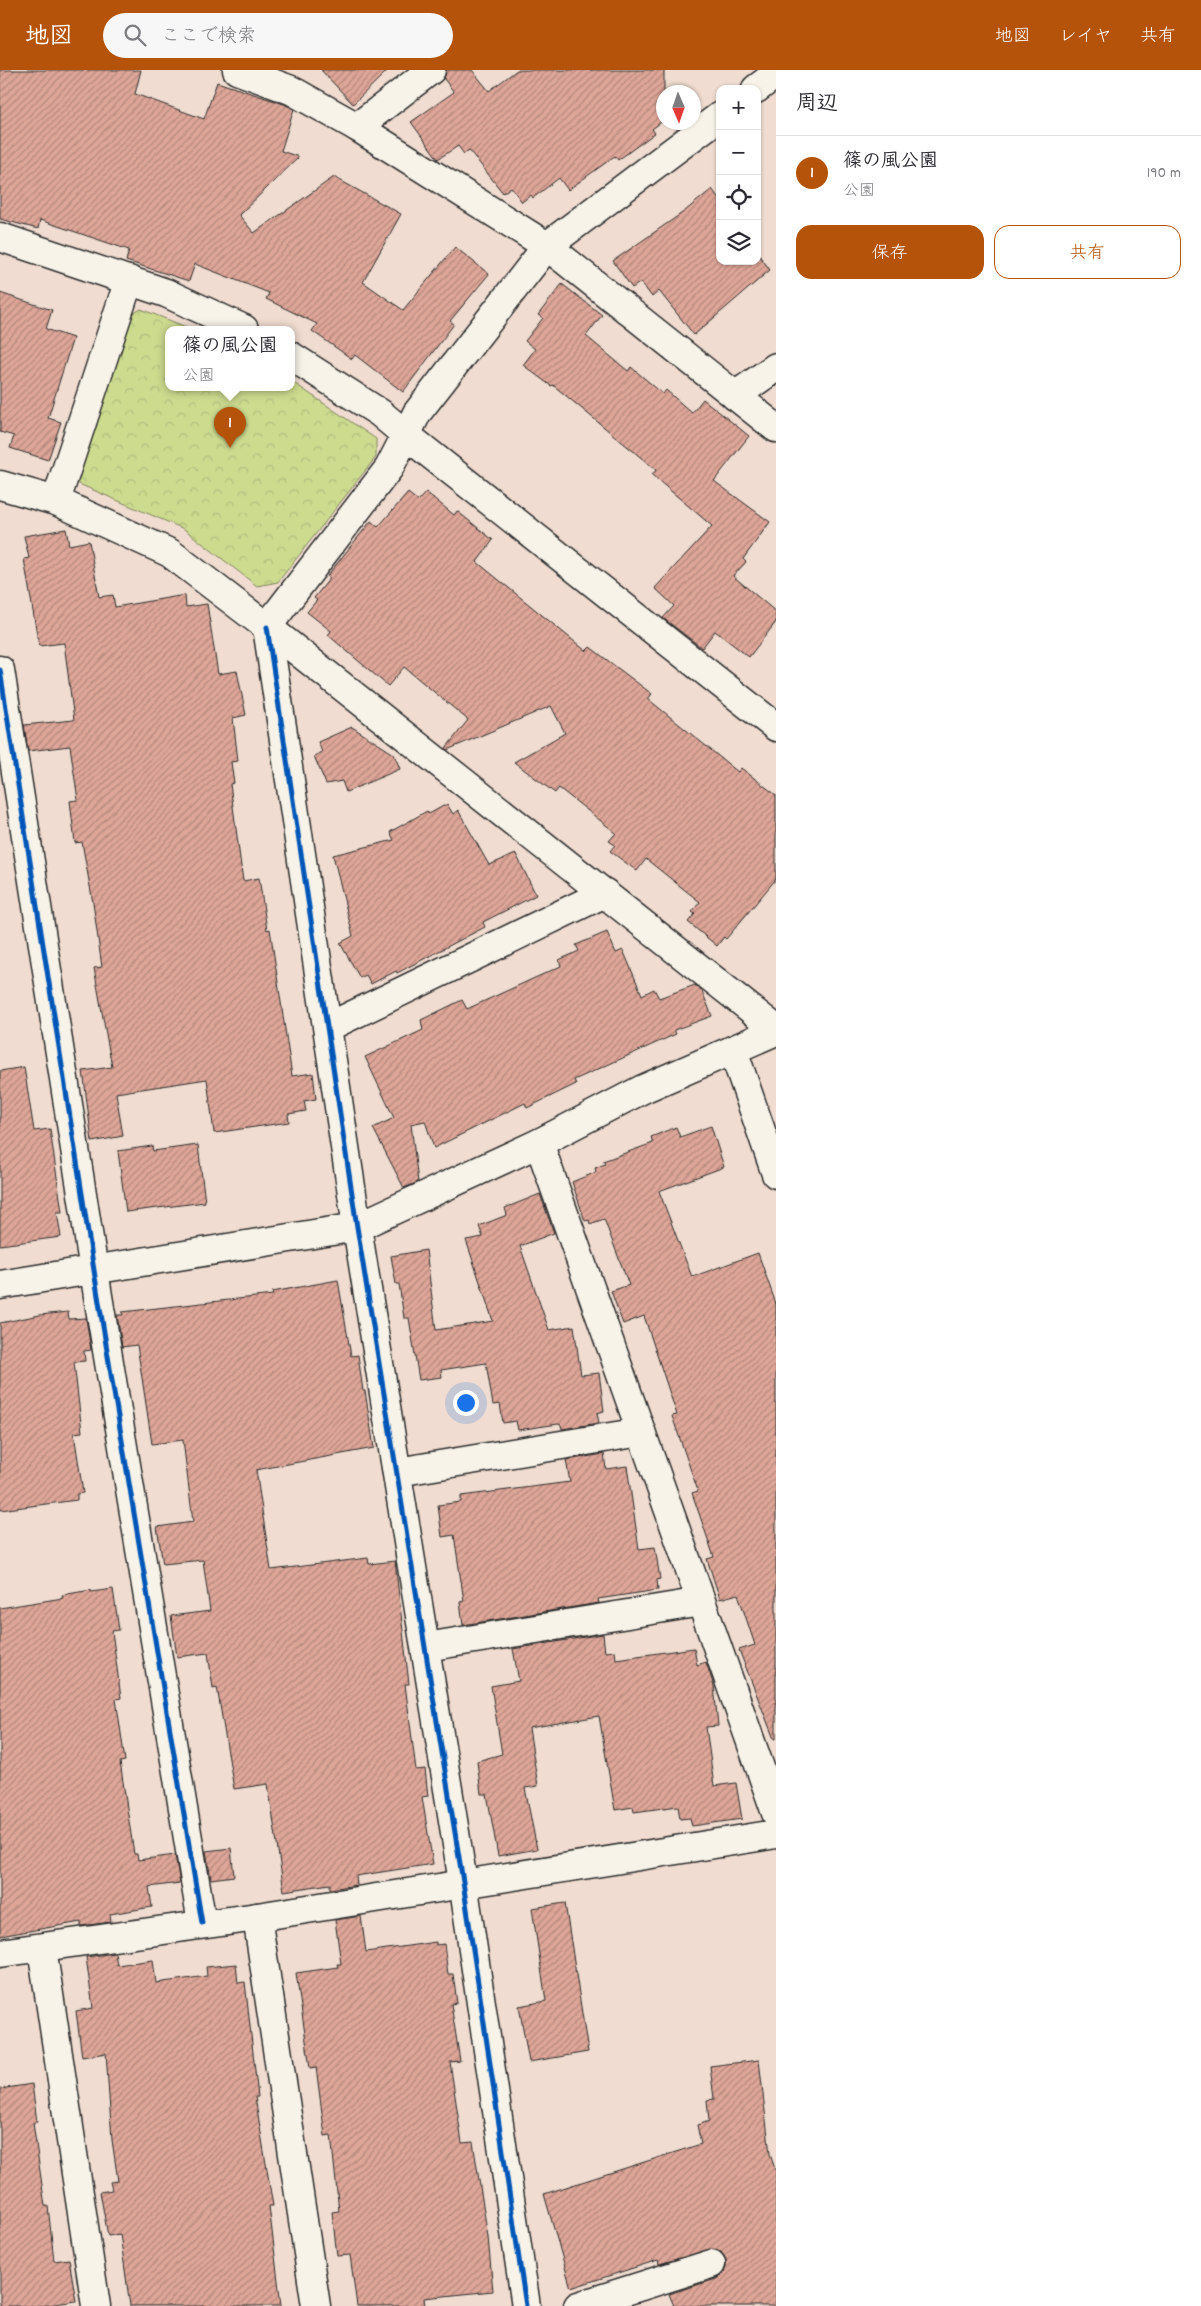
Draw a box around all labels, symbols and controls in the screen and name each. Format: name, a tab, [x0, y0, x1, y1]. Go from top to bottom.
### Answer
search box	[103, 13, 453, 58]
text: 地図	[25, 21, 73, 55]
icon: search	[121, 21, 149, 49]
text: ここで検索	[161, 24, 256, 51]
text: 地図	[995, 25, 1031, 50]
text: レイヤ	[1059, 25, 1112, 50]
text: 共有	[1140, 25, 1176, 50]
north arrow	[656, 85, 701, 130]
map controls	[716, 85, 761, 265]
button: +	[716, 85, 761, 130]
text: 周辺	[796, 90, 838, 120]
button: −	[716, 130, 761, 175]
text: 篠の風公園	[843, 149, 938, 176]
text: 1	[810, 162, 814, 185]
text: 190 m	[1147, 162, 1181, 185]
button: locate	[716, 175, 761, 220]
text: 公園	[843, 180, 875, 203]
button: layers	[716, 220, 761, 265]
button: 保存	[796, 225, 984, 279]
button: 共有	[994, 225, 1181, 279]
popup	[165, 326, 295, 391]
text: 篠の風公園	[182, 334, 278, 361]
text: 公園	[182, 365, 215, 388]
pin: 1	[214, 407, 246, 448]
your location	[453, 1390, 479, 1416]

